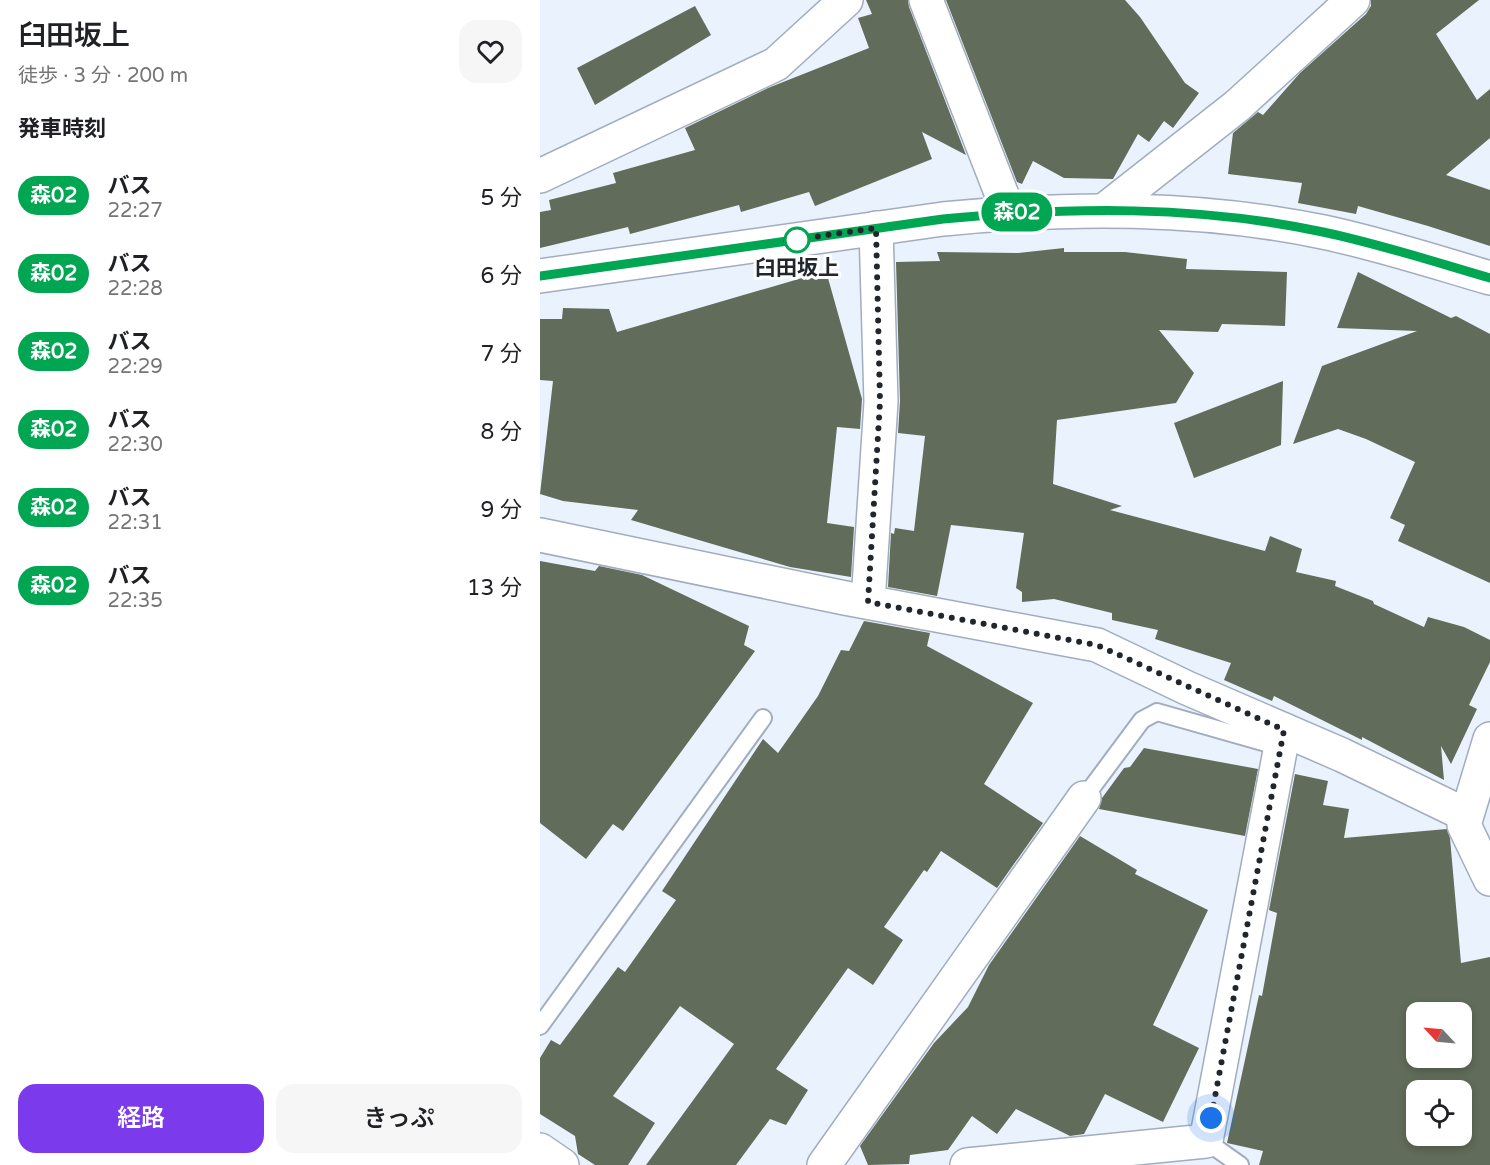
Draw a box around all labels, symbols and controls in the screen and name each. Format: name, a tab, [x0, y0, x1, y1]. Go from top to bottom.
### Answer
text: 臼田坂上	[18, 19, 130, 53]
button: heart	[459, 20, 522, 83]
text: 徒歩 · 3 分 · 200 m	[18, 64, 188, 88]
text: 発車時刻	[18, 116, 106, 142]
text: バス	[107, 173, 151, 199]
text: 森02	[30, 183, 77, 208]
text: 5 分	[480, 185, 522, 211]
line badge: 森02	[982, 192, 1052, 232]
text: 22:27	[107, 199, 163, 223]
text: 森02	[993, 200, 1041, 225]
marker: 臼田坂上	[784, 227, 810, 253]
text: バス	[107, 251, 151, 277]
place label: 臼田坂上	[755, 256, 839, 281]
text: 森02	[30, 261, 77, 286]
text: 6 分	[480, 263, 522, 289]
text: 22:28	[107, 277, 163, 301]
text: バス	[107, 329, 151, 355]
text: 森02	[30, 339, 77, 364]
text: 7 分	[480, 341, 522, 367]
text: 22:29	[107, 355, 163, 379]
text: バス	[107, 407, 151, 433]
text: 森02	[30, 417, 77, 442]
text: 8 分	[480, 419, 522, 445]
text: 22:30	[107, 433, 163, 457]
text: バス	[107, 485, 151, 511]
text: 森02	[30, 495, 77, 520]
text: 9 分	[480, 497, 522, 523]
text: 22:31	[107, 511, 163, 535]
text: バス	[107, 563, 151, 589]
text: 森02	[30, 573, 77, 598]
text: 13 分	[467, 575, 522, 601]
text: 22:35	[107, 589, 163, 613]
north arrow	[1406, 1002, 1472, 1068]
map controls	[1406, 1002, 1472, 1146]
button: locate	[1406, 1080, 1472, 1146]
button: 経路	[18, 1084, 264, 1153]
button: きっぷ	[276, 1084, 522, 1153]
your location	[1196, 1103, 1226, 1133]

